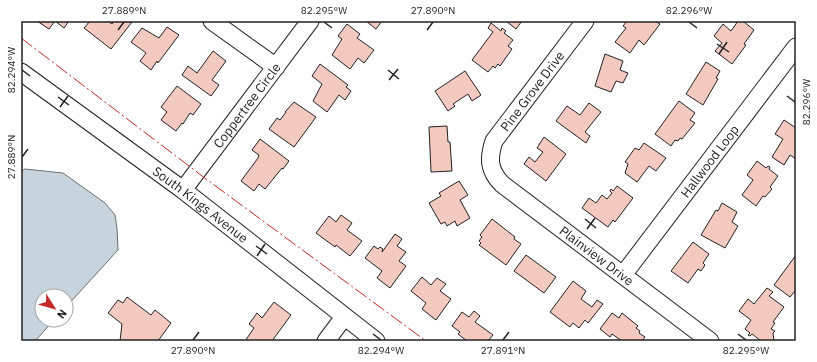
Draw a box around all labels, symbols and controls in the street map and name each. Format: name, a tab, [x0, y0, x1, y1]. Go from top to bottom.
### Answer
text: 27.889°N	[102, 4, 146, 17]
text: 82.295°W	[301, 4, 347, 17]
text: 27.890°N	[411, 4, 455, 17]
text: 82.296°W	[666, 4, 712, 17]
text: 82.294°W	[5, 47, 18, 93]
street label: Pine Grove Drive	[497, 48, 568, 135]
street label: Coppertree Circle	[210, 60, 285, 152]
text: 82.296°W	[800, 79, 813, 125]
street label: Hallwood Loop	[677, 122, 743, 201]
text: 27.889°N	[5, 135, 18, 179]
street label: South Kings Avenue	[149, 163, 251, 247]
street label: Plainview Drive	[556, 222, 637, 289]
north arrow	[34, 288, 74, 328]
text: N	[54, 307, 70, 321]
text: 27.890°N	[171, 344, 215, 357]
text: 82.294°W	[358, 344, 404, 357]
text: 27.891°N	[481, 344, 525, 357]
text: 82.295°W	[723, 344, 769, 357]

